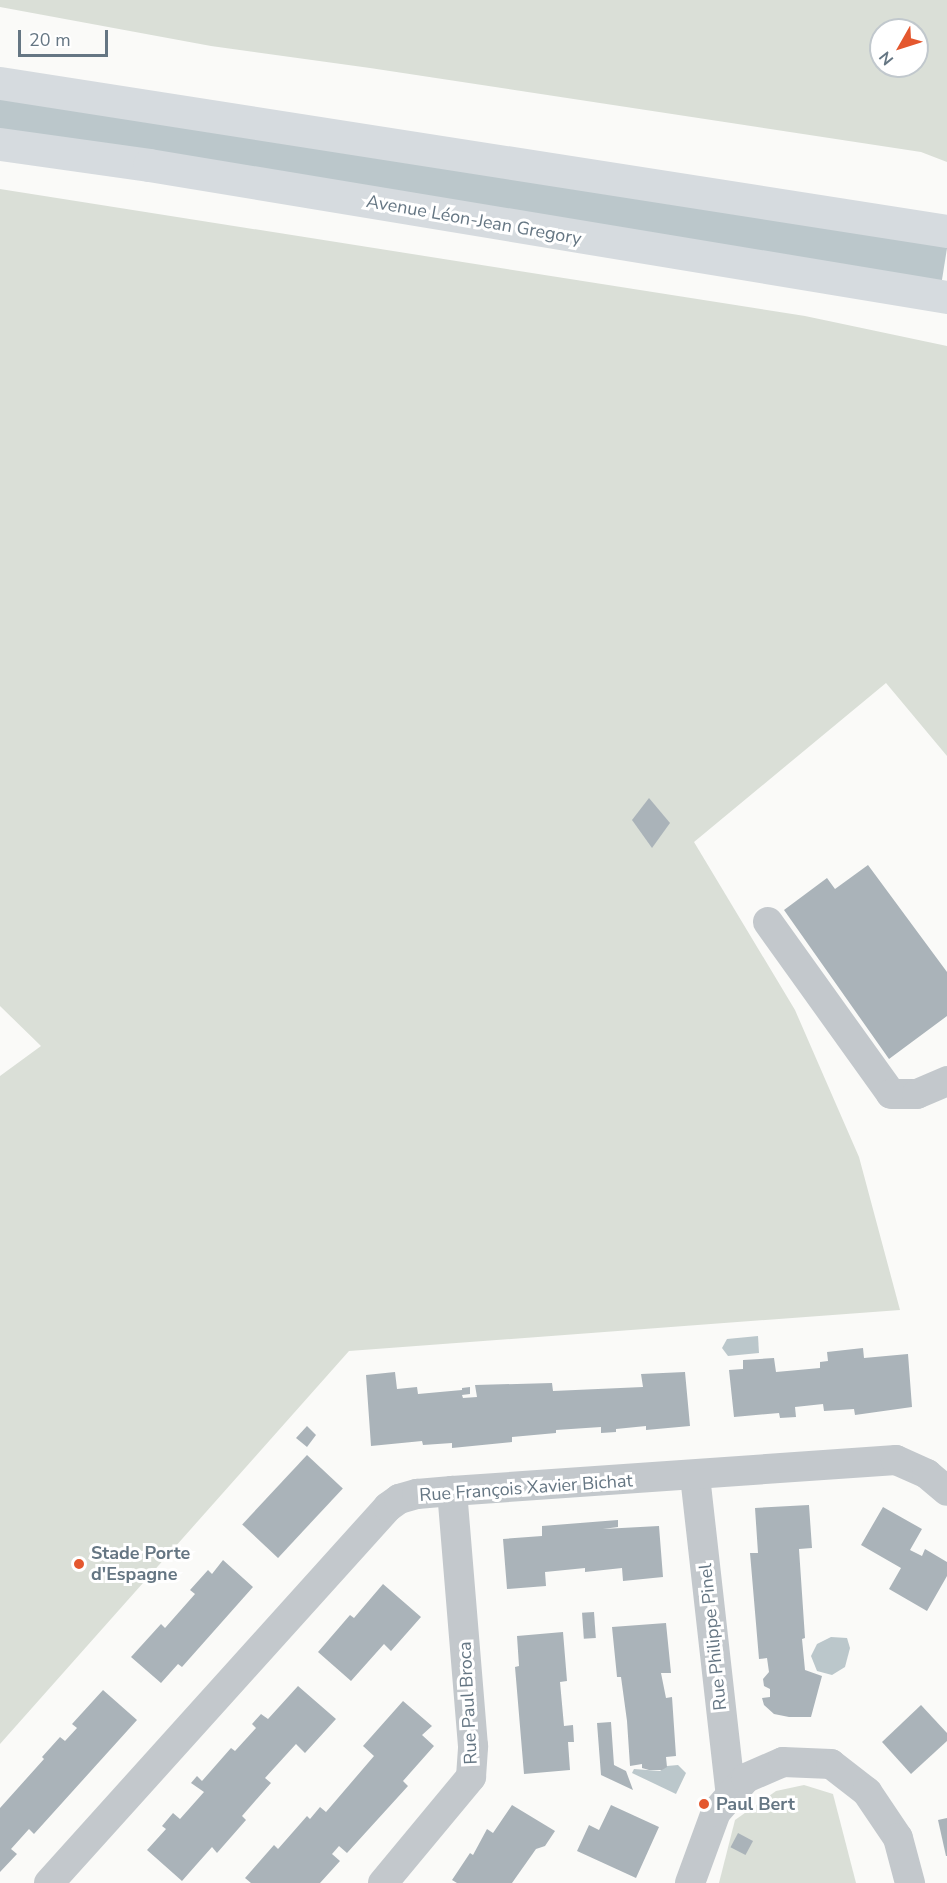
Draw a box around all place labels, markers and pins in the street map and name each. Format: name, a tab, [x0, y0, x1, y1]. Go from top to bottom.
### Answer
place label: Stade Porte d'Espagne	[91, 1543, 190, 1586]
marker: Stade Porte d'Espagne	[72, 1557, 86, 1571]
place label: Paul Bert	[716, 1793, 795, 1815]
marker: Paul Bert	[697, 1797, 711, 1811]

